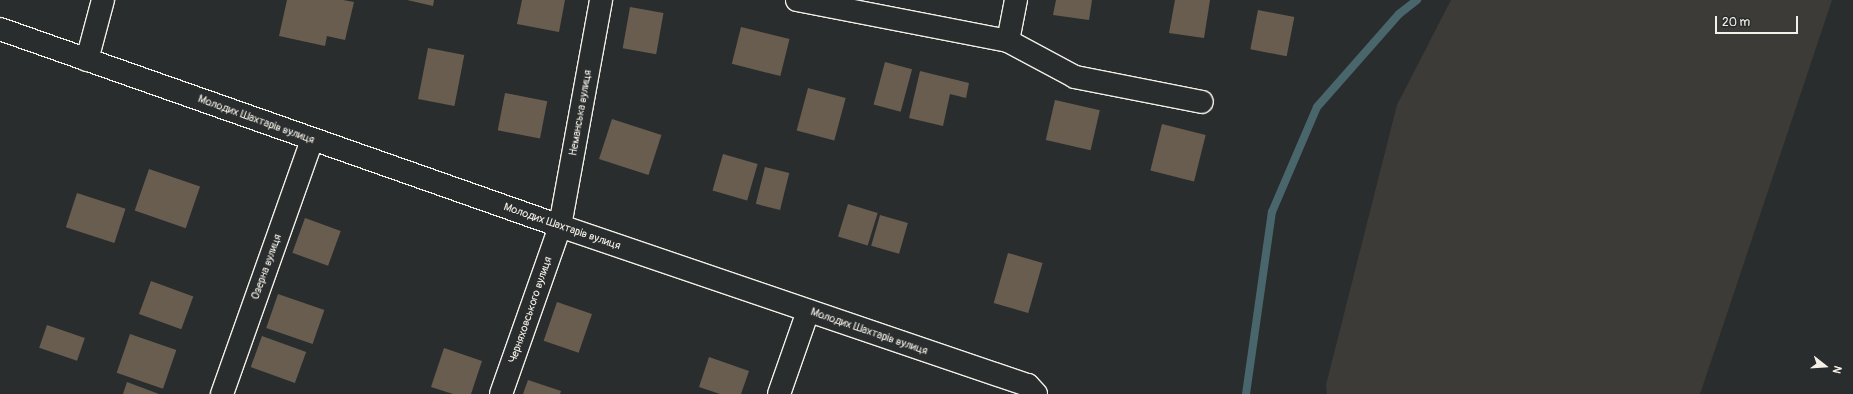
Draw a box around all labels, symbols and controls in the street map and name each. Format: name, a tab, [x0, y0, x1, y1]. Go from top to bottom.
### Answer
scale bar	[1717, 8, 1800, 34]
text: 20 m	[1722, 15, 1750, 30]
street label: Неманська вулиця	[567, 69, 595, 157]
street label: Молодих Шахтарів вулиця	[196, 93, 316, 147]
street label: Молодих Шахтарів вулиця	[502, 201, 622, 253]
street label: Озерна вулиця	[249, 232, 285, 302]
street label: Черняховського вулиця	[507, 255, 555, 365]
street label: Молодих Шахтарів вулиця	[809, 306, 929, 358]
north arrow	[1805, 346, 1845, 386]
text: N	[1830, 364, 1844, 375]

